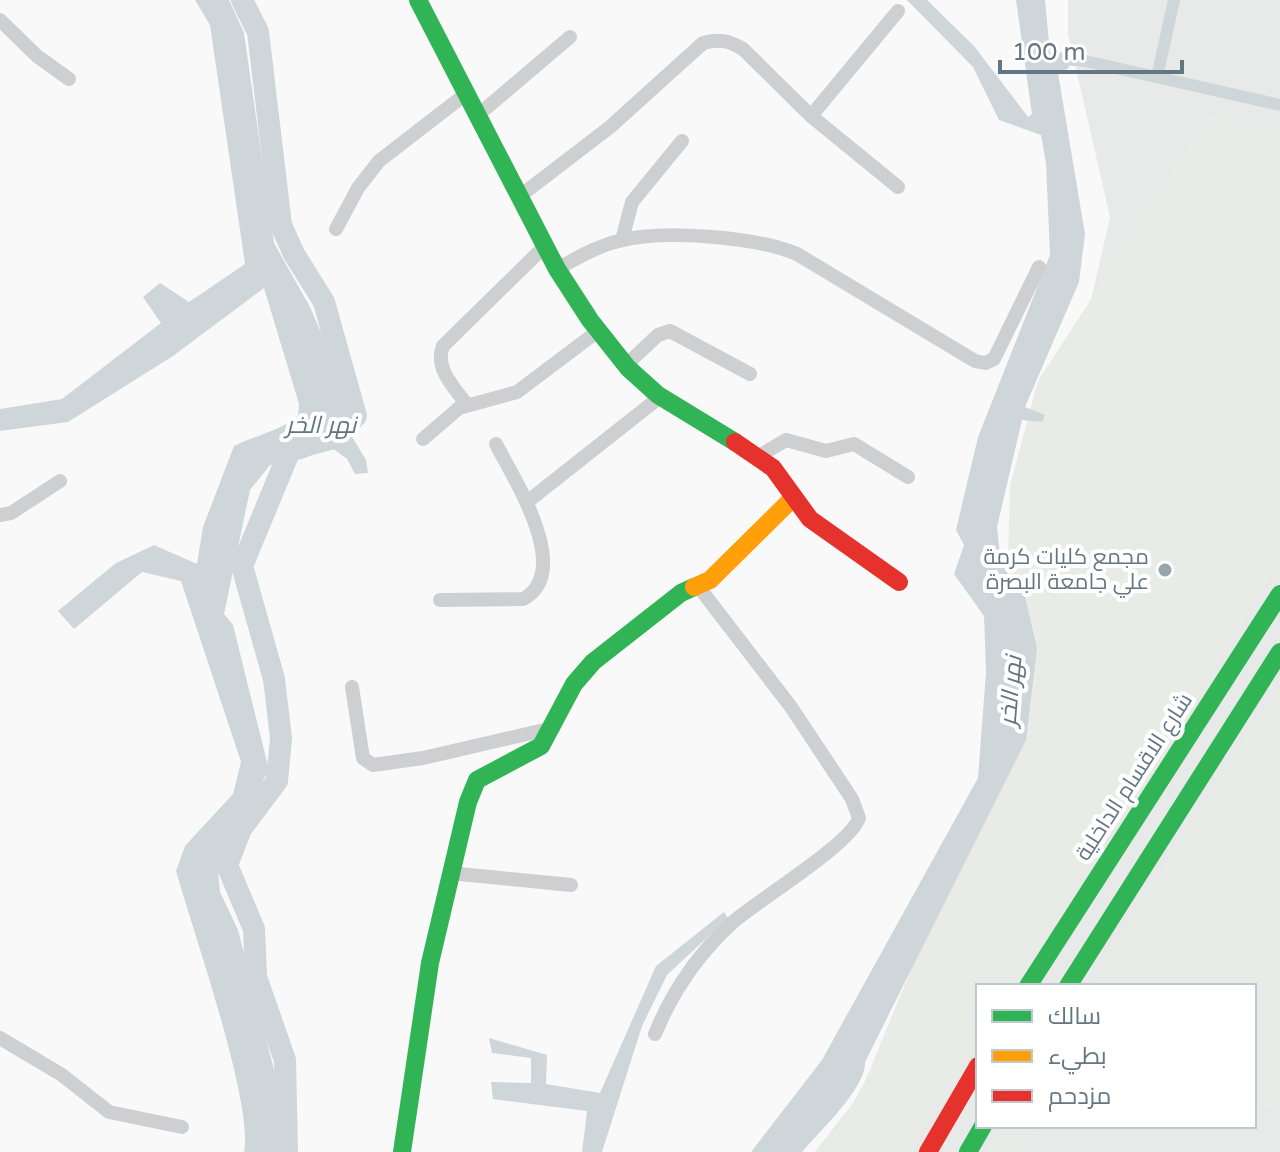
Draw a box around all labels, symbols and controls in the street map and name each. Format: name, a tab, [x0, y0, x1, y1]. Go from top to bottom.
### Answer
scale bar	[1000, 24, 1182, 74]
text: 100 m	[1012, 38, 1086, 67]
water label: نهر الخر	[283, 411, 359, 440]
place label: مجمع كليات كرمة علي جامعة البصرة	[983, 544, 1149, 598]
marker: مجمع كليات كرمة علي جامعة البصرة	[1156, 561, 1174, 579]
water label: نهر الخر	[993, 652, 1029, 730]
street label: شارع الاقسام الداخلية	[1070, 688, 1200, 867]
legend	[976, 984, 1256, 1128]
text: سالك	[1048, 1002, 1101, 1031]
text: بطيء	[1048, 1042, 1107, 1075]
text: مزدحم	[1048, 1082, 1111, 1112]

